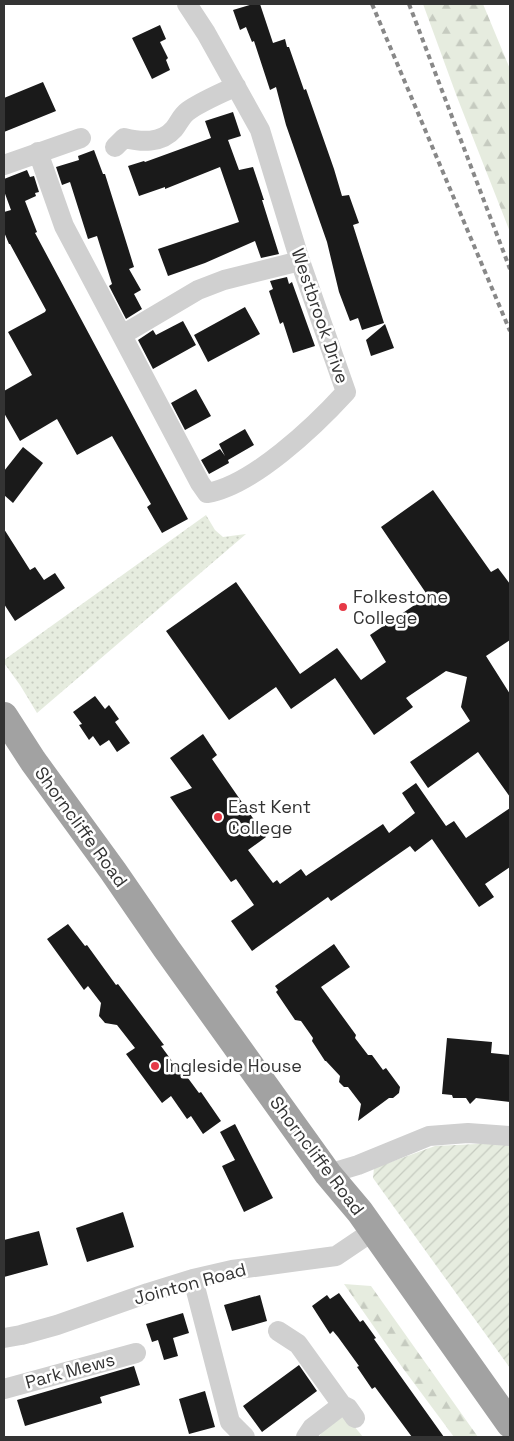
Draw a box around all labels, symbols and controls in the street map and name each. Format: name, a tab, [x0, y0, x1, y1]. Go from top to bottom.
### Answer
street label: Westbrook Drive	[287, 245, 354, 386]
place label: Folkestone College	[353, 585, 448, 629]
marker: Folkestone College	[337, 601, 349, 613]
street label: Shorncliffe Road	[30, 762, 133, 891]
place label: East Kent College	[228, 795, 311, 839]
marker: East Kent College	[212, 811, 224, 823]
place label: Ingleside House	[165, 1054, 302, 1077]
marker: Ingleside House	[149, 1060, 161, 1072]
street label: Shorncliffe Road	[265, 1092, 370, 1220]
street label: Jointon Road	[131, 1257, 249, 1310]
street label: Park Mews	[22, 1348, 117, 1394]

